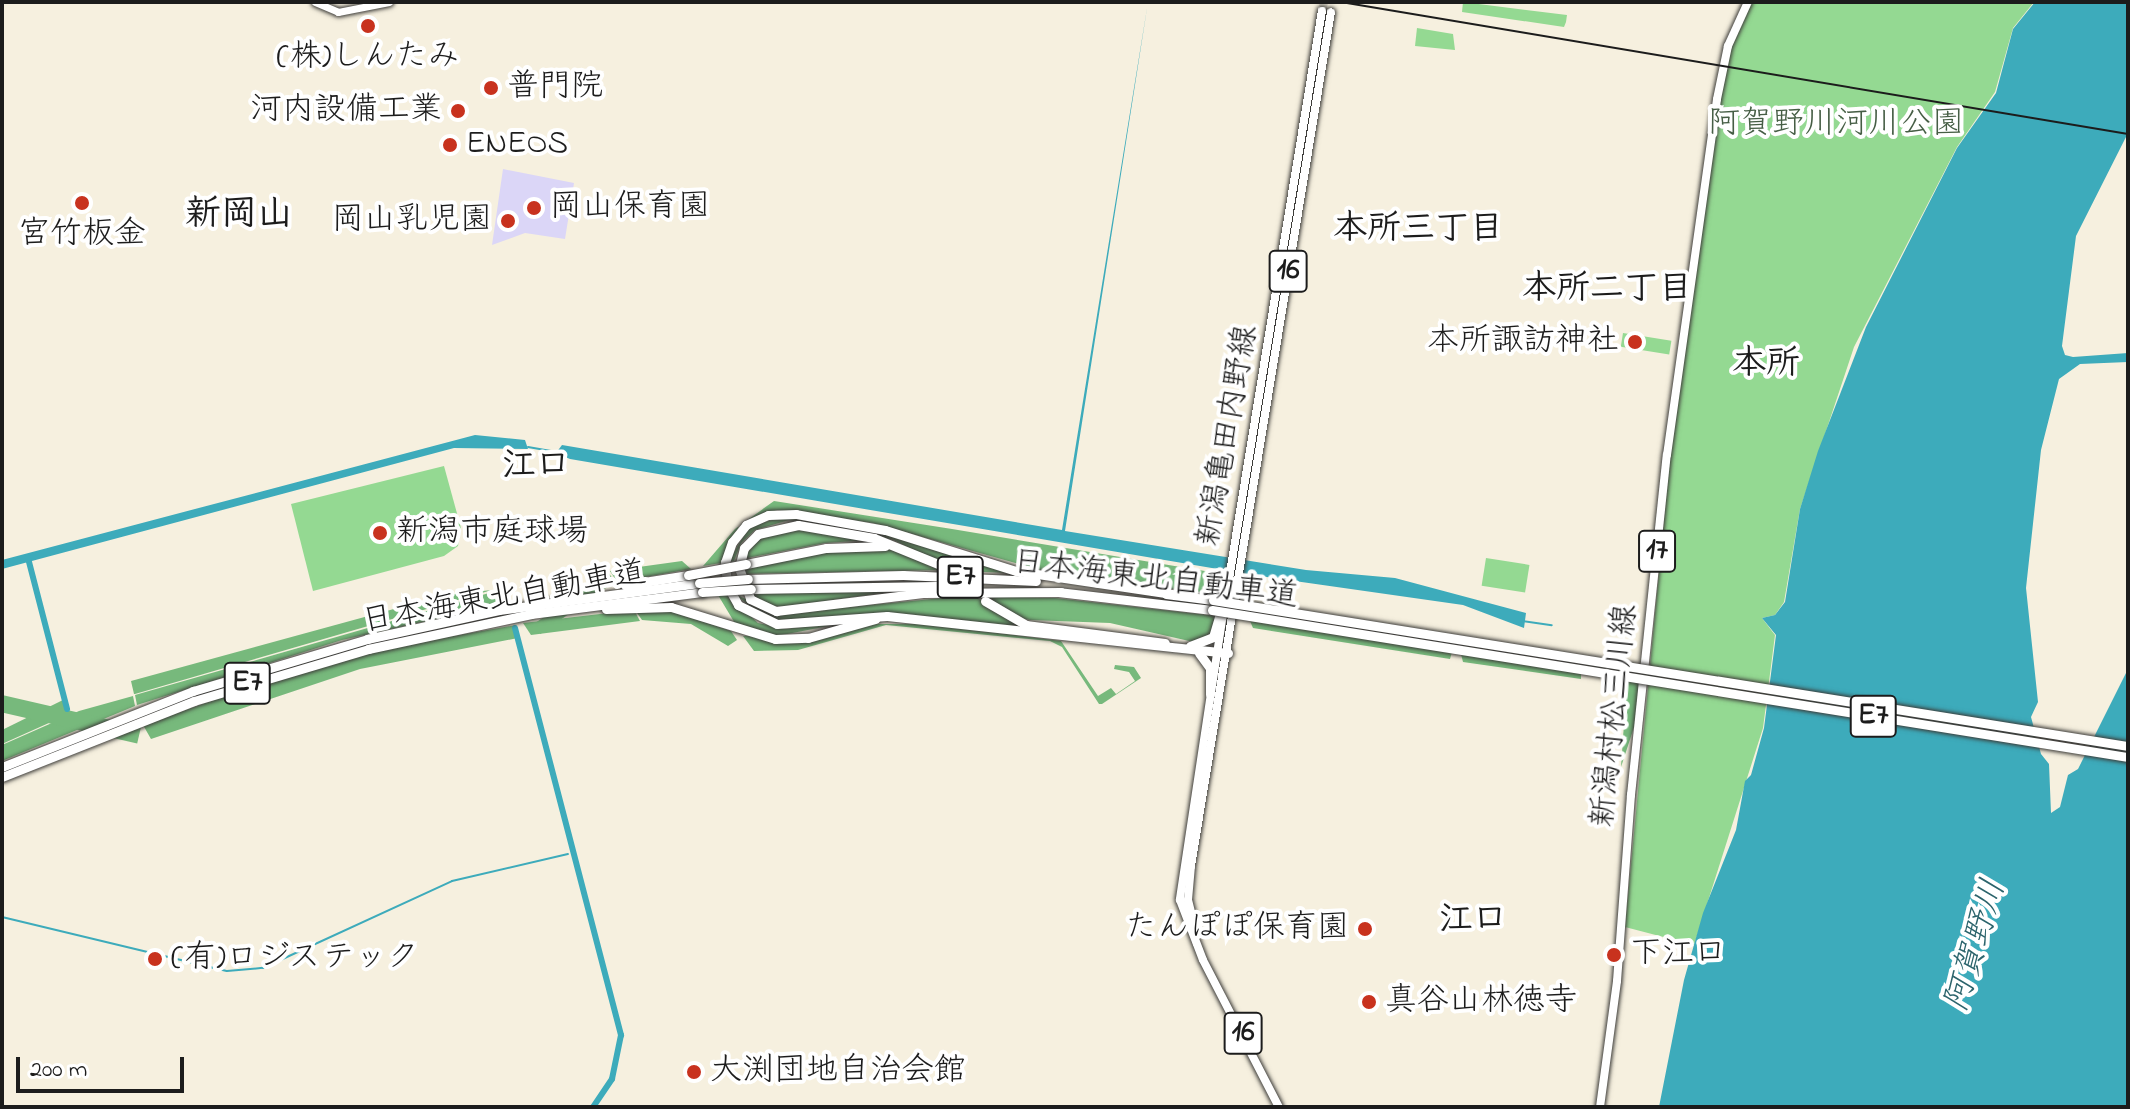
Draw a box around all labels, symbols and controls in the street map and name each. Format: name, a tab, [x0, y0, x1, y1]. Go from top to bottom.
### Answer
marker: (株)しんたみ	[359, 17, 377, 35]
place label: (株)しんたみ	[277, 39, 459, 77]
place label: 普門院	[507, 69, 603, 107]
marker: 普門院	[482, 79, 500, 97]
place label: 河内設備工業	[250, 92, 442, 130]
marker: 河内設備工業	[449, 102, 467, 120]
park label: 阿賀野川河川公園	[1708, 106, 1964, 144]
place label: ENEOS	[466, 126, 568, 164]
marker: ENEOS	[441, 136, 459, 154]
place label: 岡山保育園	[550, 189, 710, 227]
marker: 宮竹板金	[73, 194, 91, 212]
district label: 新岡山	[185, 194, 293, 238]
marker: 岡山保育園	[525, 199, 543, 217]
place label: 岡山乳児園	[332, 202, 492, 240]
district label: 本所三丁目	[1333, 211, 1503, 251]
marker: 岡山乳児園	[499, 212, 517, 230]
place label: 宮竹板金	[18, 216, 146, 254]
road number: 16	[1268, 245, 1308, 297]
district label: 本所二丁目	[1522, 271, 1692, 311]
street label: 新潟亀田内野線	[1191, 322, 1267, 550]
place label: 本所諏訪神社	[1427, 323, 1619, 361]
marker: 本所諏訪神社	[1626, 333, 1644, 351]
district label: 本所	[1732, 346, 1800, 386]
district label: 江口	[502, 448, 570, 488]
place label: 新潟市庭球場	[396, 514, 588, 552]
marker: 新潟市庭球場	[371, 524, 389, 542]
road number: 17	[1637, 525, 1677, 577]
street label: 日本海東北自動車道	[1010, 544, 1300, 618]
road number: E7	[936, 551, 984, 603]
street label: 日本海東北自動車道	[359, 555, 649, 643]
street label: 新潟村松三川線	[1585, 603, 1647, 829]
road number: E7	[223, 657, 271, 709]
road number: E7	[1849, 690, 1897, 742]
water label: 阿賀野川	[1938, 875, 2016, 1017]
district label: 江口	[1439, 902, 1507, 942]
place label: たんぽぽ保育園	[1125, 910, 1349, 948]
marker: たんぽぽ保育園	[1356, 920, 1374, 938]
place label: 下江口	[1630, 936, 1726, 974]
place label: (有)ロジステック	[171, 940, 418, 978]
marker: 下江口	[1605, 946, 1623, 964]
marker: (有)ロジステック	[146, 950, 164, 968]
place label: 真谷山林徳寺	[1385, 983, 1577, 1021]
marker: 真谷山林徳寺	[1360, 993, 1378, 1011]
road number: 16	[1223, 1007, 1263, 1059]
scale bar	[20, 1041, 188, 1091]
text: 200 m	[30, 1053, 87, 1088]
place label: 大渕団地自治会館	[710, 1053, 966, 1091]
marker: 大渕団地自治会館	[685, 1063, 703, 1081]

